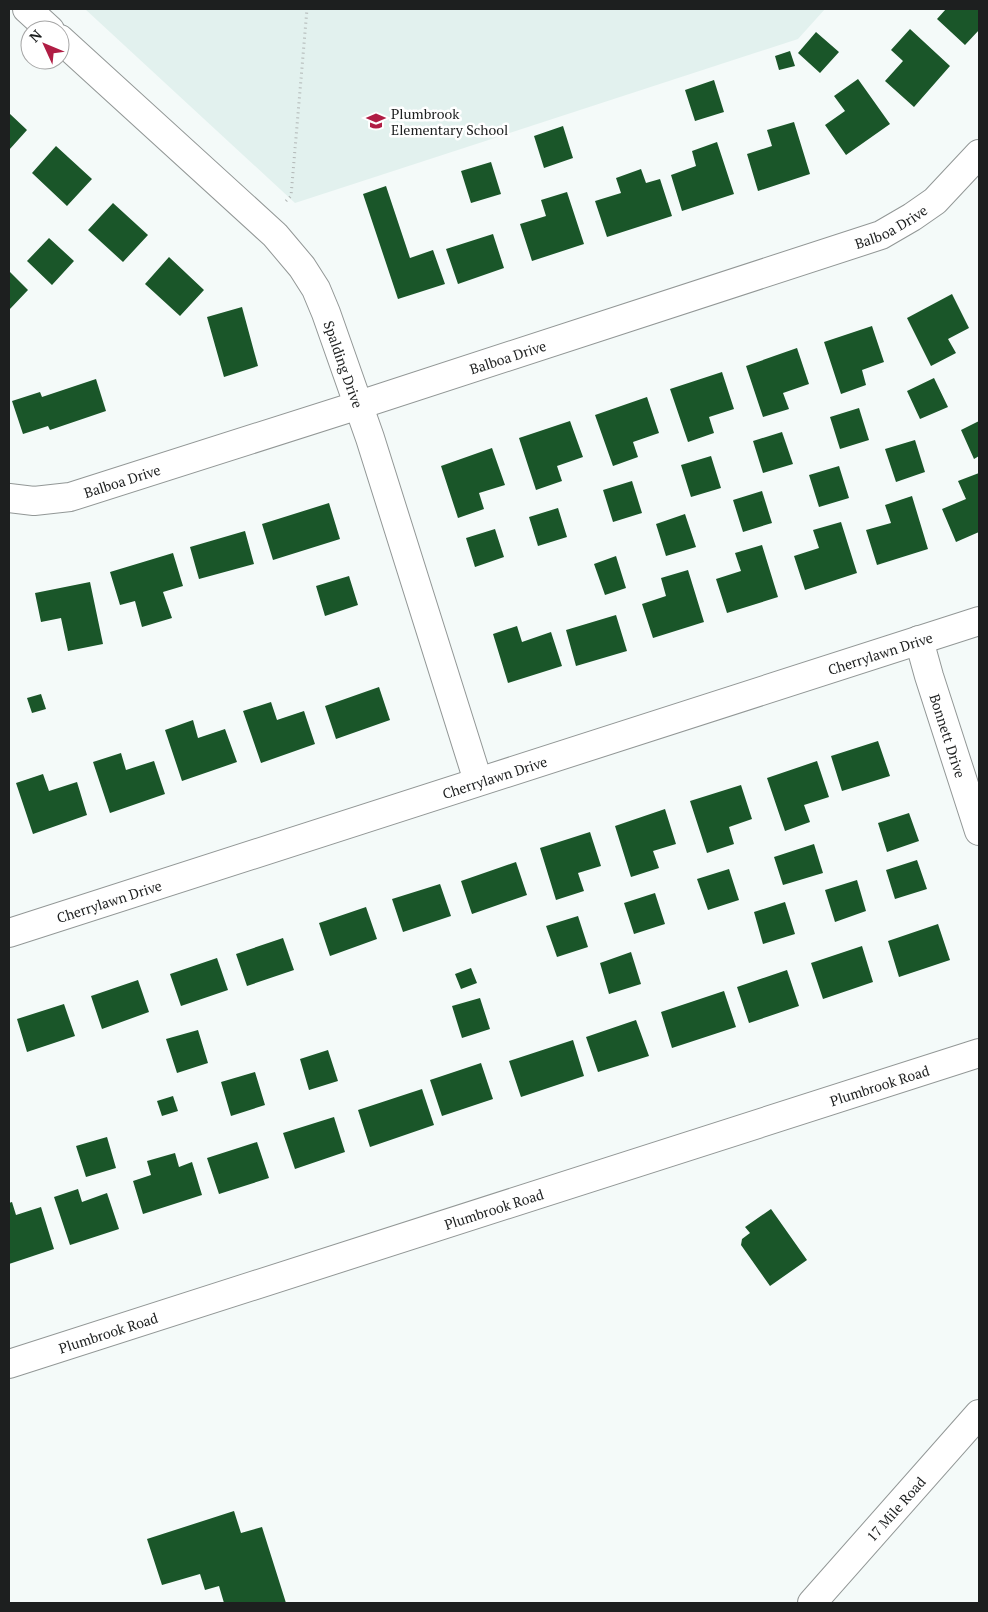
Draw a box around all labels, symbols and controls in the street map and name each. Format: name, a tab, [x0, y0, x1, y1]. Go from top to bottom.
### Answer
north arrow	[20, 20, 70, 70]
text: N	[25, 25, 46, 46]
place label: Plumbrook Elementary School	[391, 104, 508, 139]
school or university icon: Plumbrook Elementary School	[365, 110, 387, 132]
street label: Balboa Drive	[852, 200, 931, 252]
street label: Spalding Drive	[320, 318, 368, 410]
street label: Balboa Drive	[467, 335, 548, 378]
street label: Balboa Drive	[81, 459, 163, 502]
street label: Cherrylawn Drive	[825, 627, 935, 679]
street label: Bonnett Drive	[926, 691, 971, 780]
street label: Cherrylawn Drive	[440, 751, 549, 803]
street label: Cherrylawn Drive	[54, 875, 164, 927]
street label: Plumbrook Road	[827, 1060, 932, 1110]
street label: Plumbrook Road	[442, 1184, 546, 1233]
street label: Plumbrook Road	[56, 1307, 160, 1357]
street label: 17 Mile Road	[862, 1472, 929, 1545]

